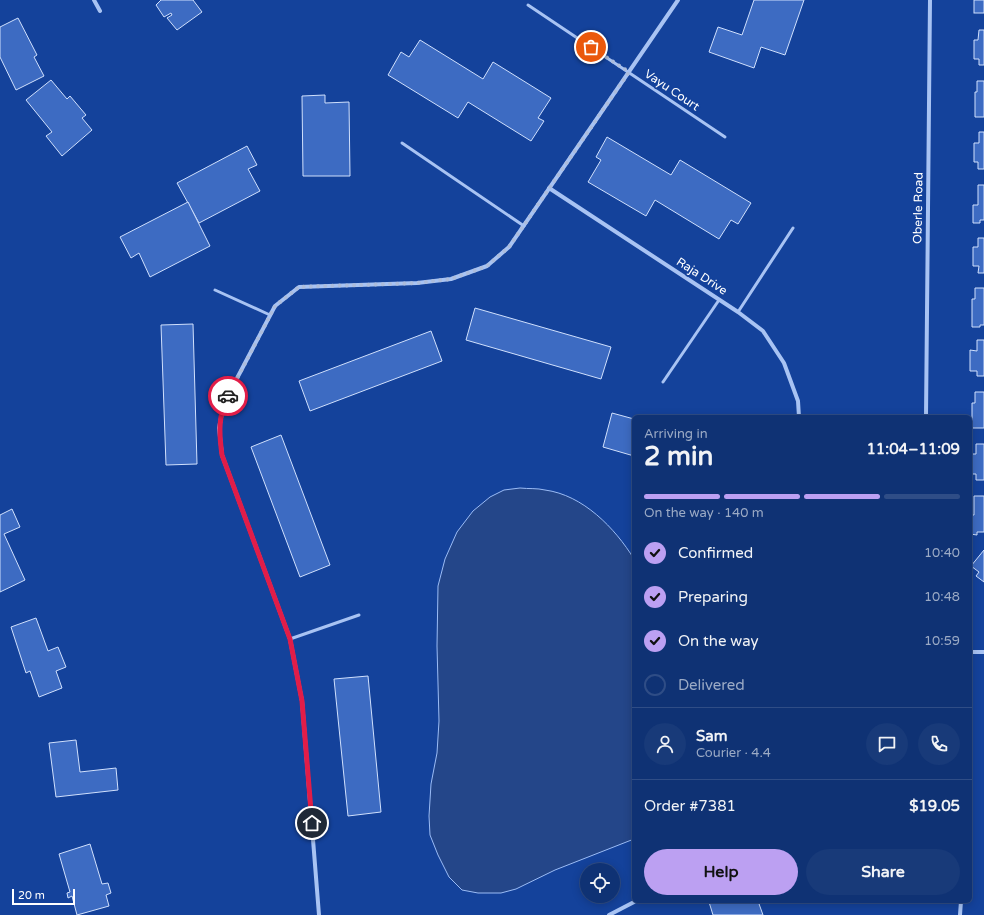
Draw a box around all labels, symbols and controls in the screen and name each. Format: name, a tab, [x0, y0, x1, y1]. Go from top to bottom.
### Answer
pin	[574, 30, 608, 64]
icon: bag	[580, 36, 602, 58]
street label: Vayu Court	[642, 67, 702, 114]
street label: Oberle Road	[910, 172, 926, 244]
street label: Raja Drive	[674, 254, 730, 298]
courier	[208, 376, 248, 416]
icon: car	[217, 385, 239, 407]
text: Arriving in	[644, 426, 708, 442]
text: 11:04–11:09	[866, 440, 960, 458]
text: 2 min	[644, 441, 713, 472]
text: On the way · 140 m	[644, 505, 764, 521]
icon: check	[644, 542, 666, 564]
text: Confirmed	[678, 544, 753, 562]
text: 10:40	[924, 545, 960, 561]
icon: check	[644, 586, 666, 608]
text: Preparing	[678, 588, 748, 606]
text: 10:48	[924, 589, 960, 605]
icon: check	[644, 630, 666, 652]
text: On the way	[678, 632, 758, 650]
text: 10:59	[924, 633, 960, 649]
text: Delivered	[678, 676, 745, 694]
button: person	[644, 723, 686, 765]
button: chat	[866, 723, 908, 765]
button: phone	[918, 723, 960, 765]
text: Sam	[696, 727, 727, 745]
text: Courier · 4.4	[696, 745, 771, 761]
text: Order #7381	[644, 797, 736, 815]
text: $19.05	[909, 797, 960, 815]
pin	[295, 806, 329, 840]
icon: home	[301, 812, 323, 834]
button: Help	[644, 849, 798, 895]
button: Share	[806, 849, 960, 895]
map controls	[580, 863, 620, 903]
button: locate	[580, 863, 620, 903]
scale bar	[12, 887, 75, 906]
text: 20 m	[18, 889, 45, 902]

